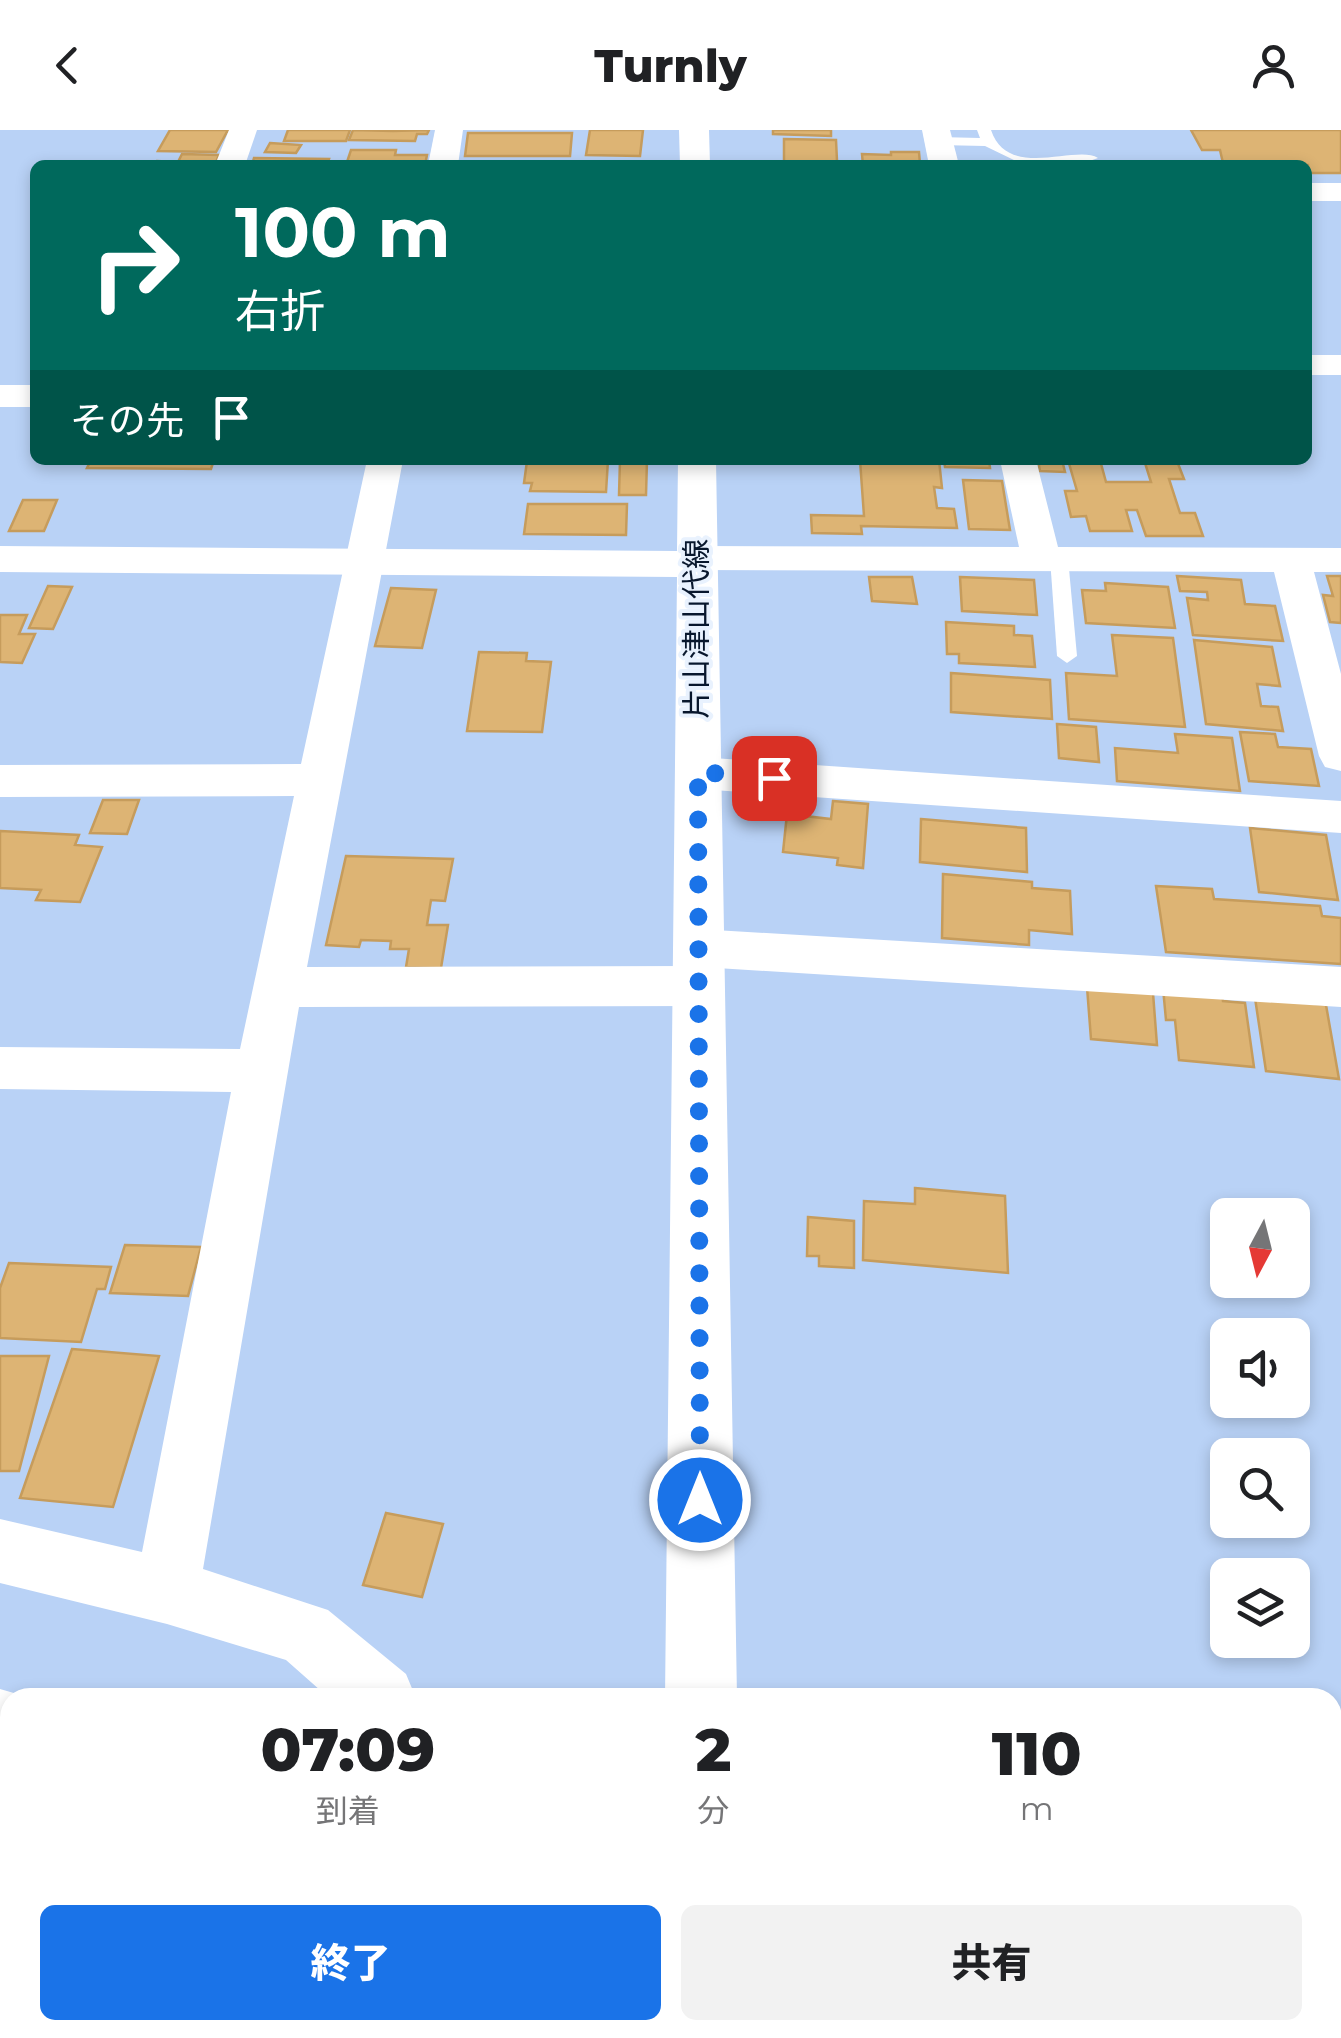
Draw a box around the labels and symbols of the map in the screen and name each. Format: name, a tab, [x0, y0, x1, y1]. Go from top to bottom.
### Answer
street label: 片山津山代線	[678, 539, 715, 719]
pin	[732, 736, 817, 821]
north arrow	[1210, 1198, 1310, 1298]
position arrow	[648, 1448, 752, 1552]

